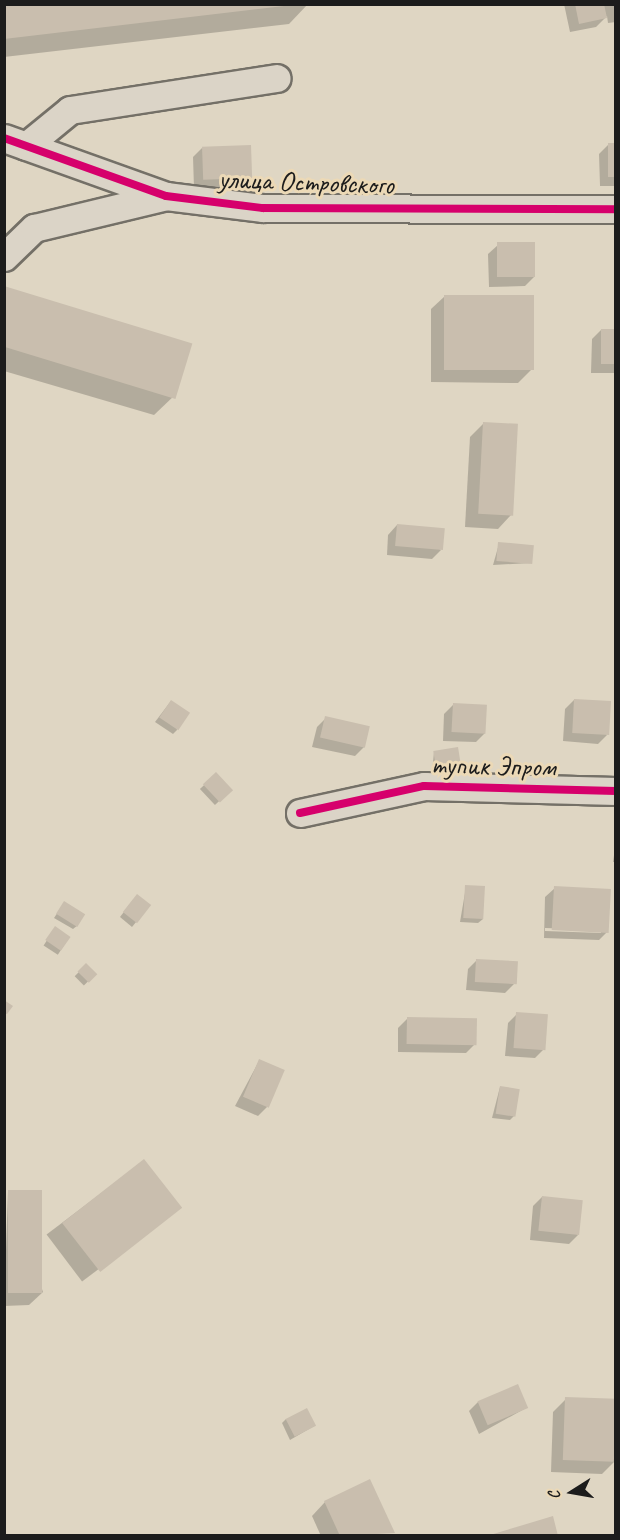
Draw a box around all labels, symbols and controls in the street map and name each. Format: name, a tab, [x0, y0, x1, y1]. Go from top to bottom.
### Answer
street label: улица Островского	[216, 162, 396, 202]
street label: тупик Эпром	[431, 748, 555, 784]
north arrow	[542, 1462, 602, 1522]
text: С	[544, 1490, 565, 1501]

